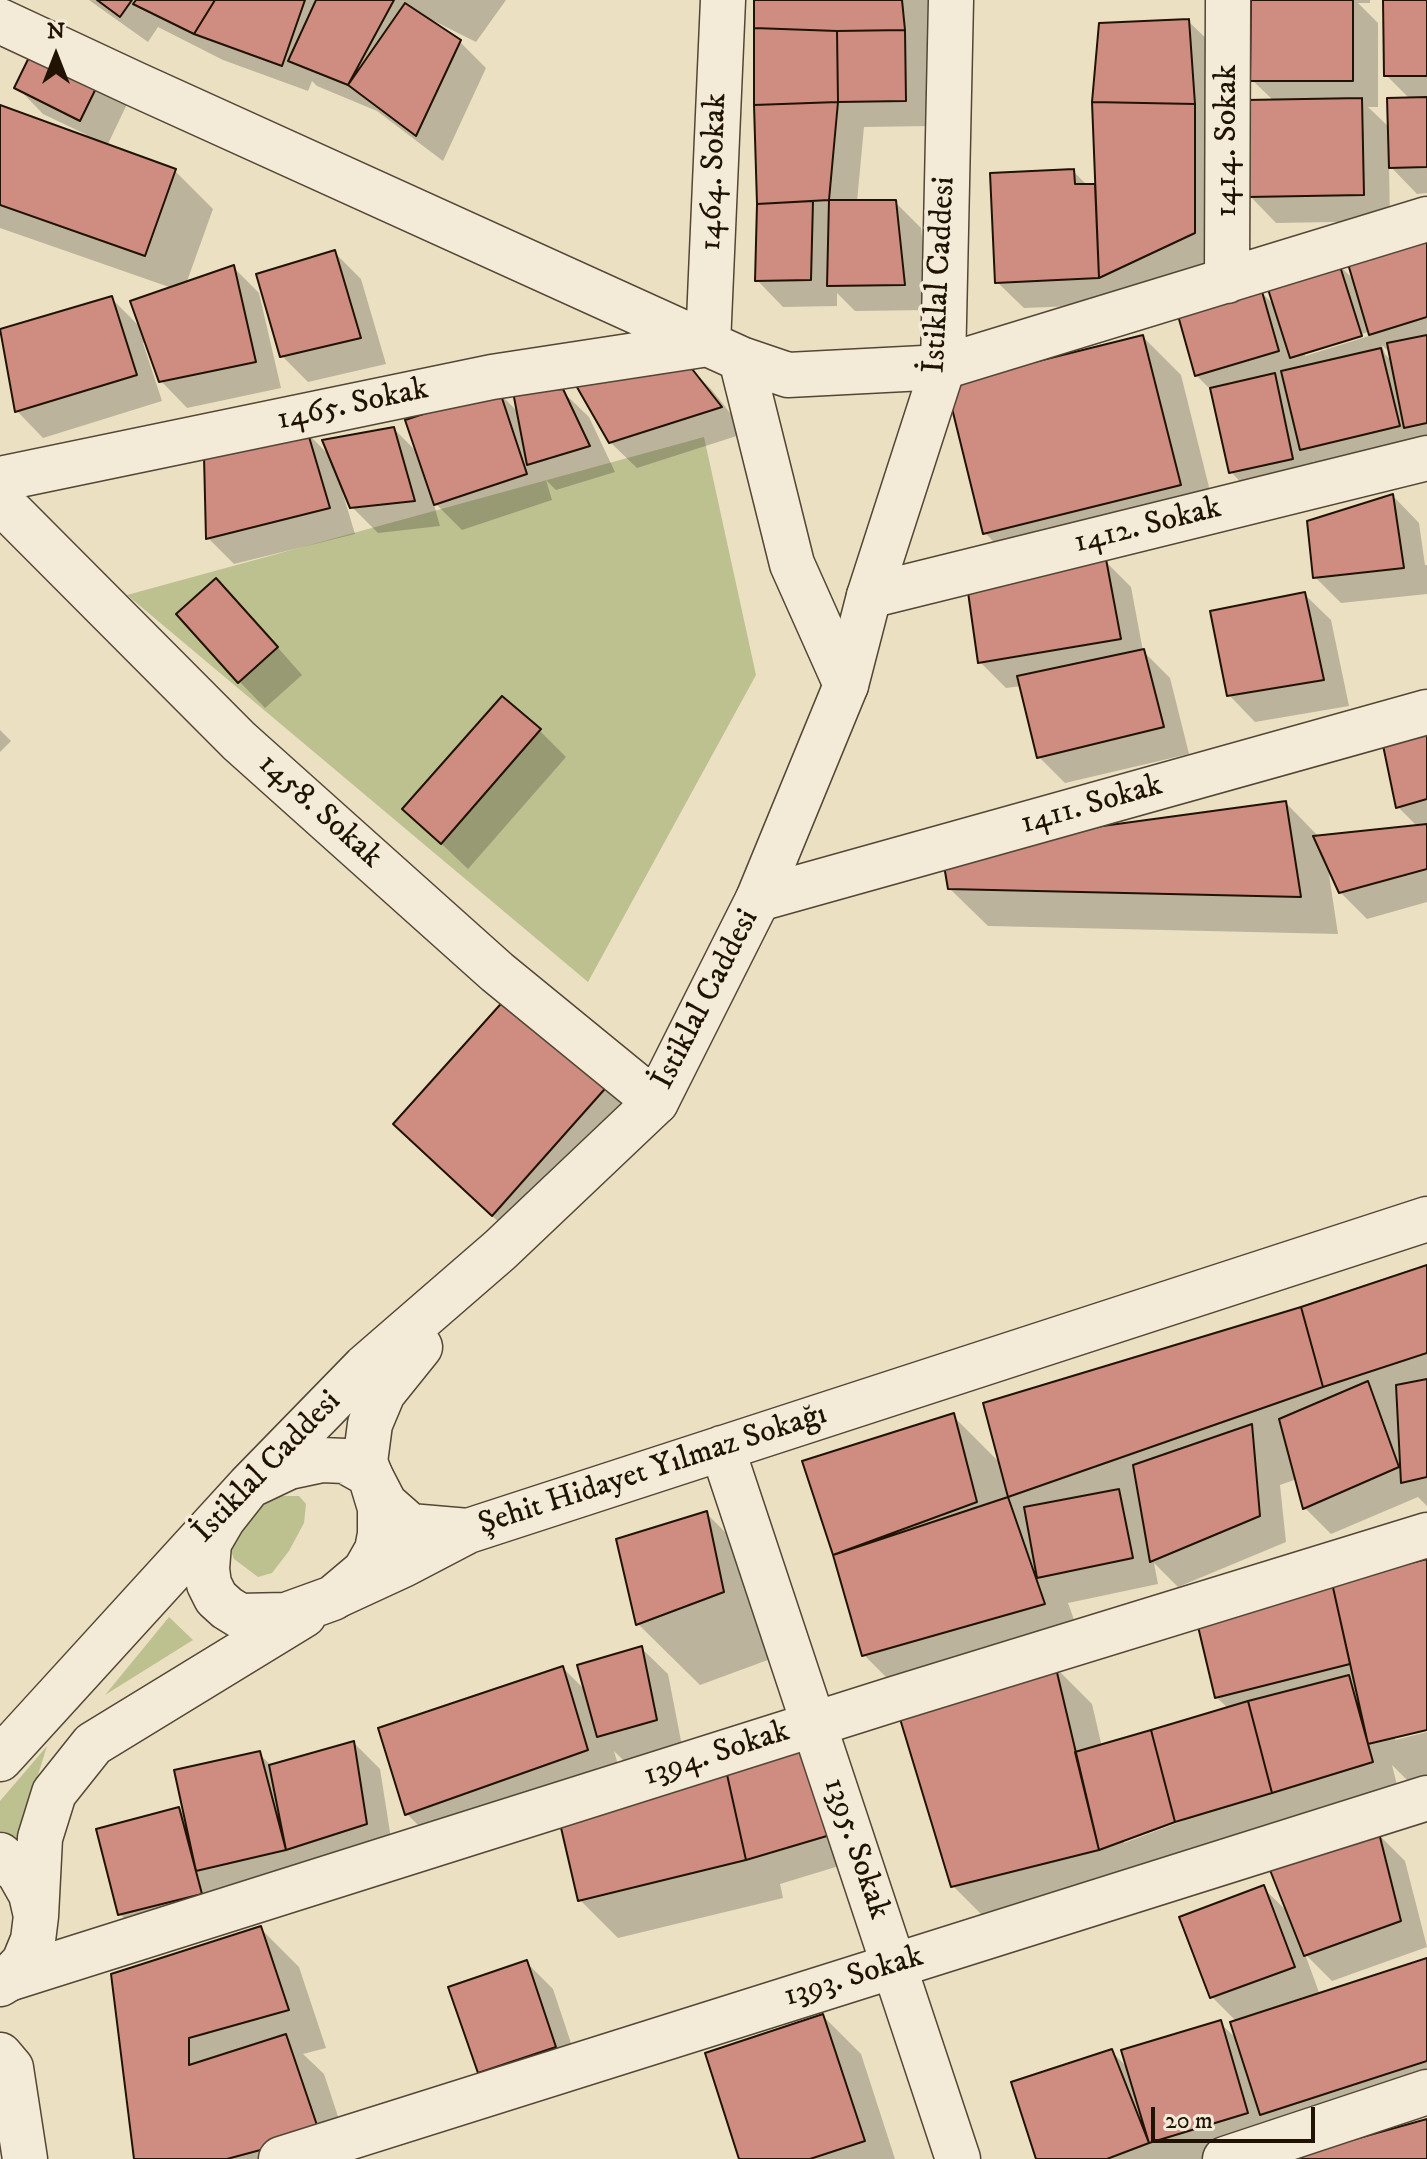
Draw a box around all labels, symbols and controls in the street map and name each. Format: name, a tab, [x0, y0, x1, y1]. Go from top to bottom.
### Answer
north arrow	[16, 16, 96, 96]
text: N	[47, 18, 65, 45]
street label: 1414. Sokak	[1209, 64, 1247, 218]
street label: 1464. Sokak	[693, 92, 737, 252]
street label: İstiklal Caddesi	[917, 176, 965, 374]
street label: 1465. Sokak	[274, 371, 432, 441]
street label: 1412. Sokak	[1071, 490, 1225, 564]
street label: 1458. Sokak	[249, 746, 389, 878]
street label: 1411. Sokak	[1017, 767, 1167, 845]
street label: İstiklal Caddesi	[645, 904, 769, 1096]
street label: İstiklal Caddesi	[186, 1384, 350, 1552]
street label: Şehit Hidayet Yılmaz Sokağı	[474, 1396, 832, 1546]
street label: 1394. Sokak	[639, 1713, 795, 1797]
street label: 1395. Sokak	[813, 1773, 897, 1925]
street label: 1393. Sokak	[780, 1939, 928, 2017]
scale bar	[1155, 2091, 1319, 2141]
text: 20 m	[1165, 2106, 1213, 2136]

